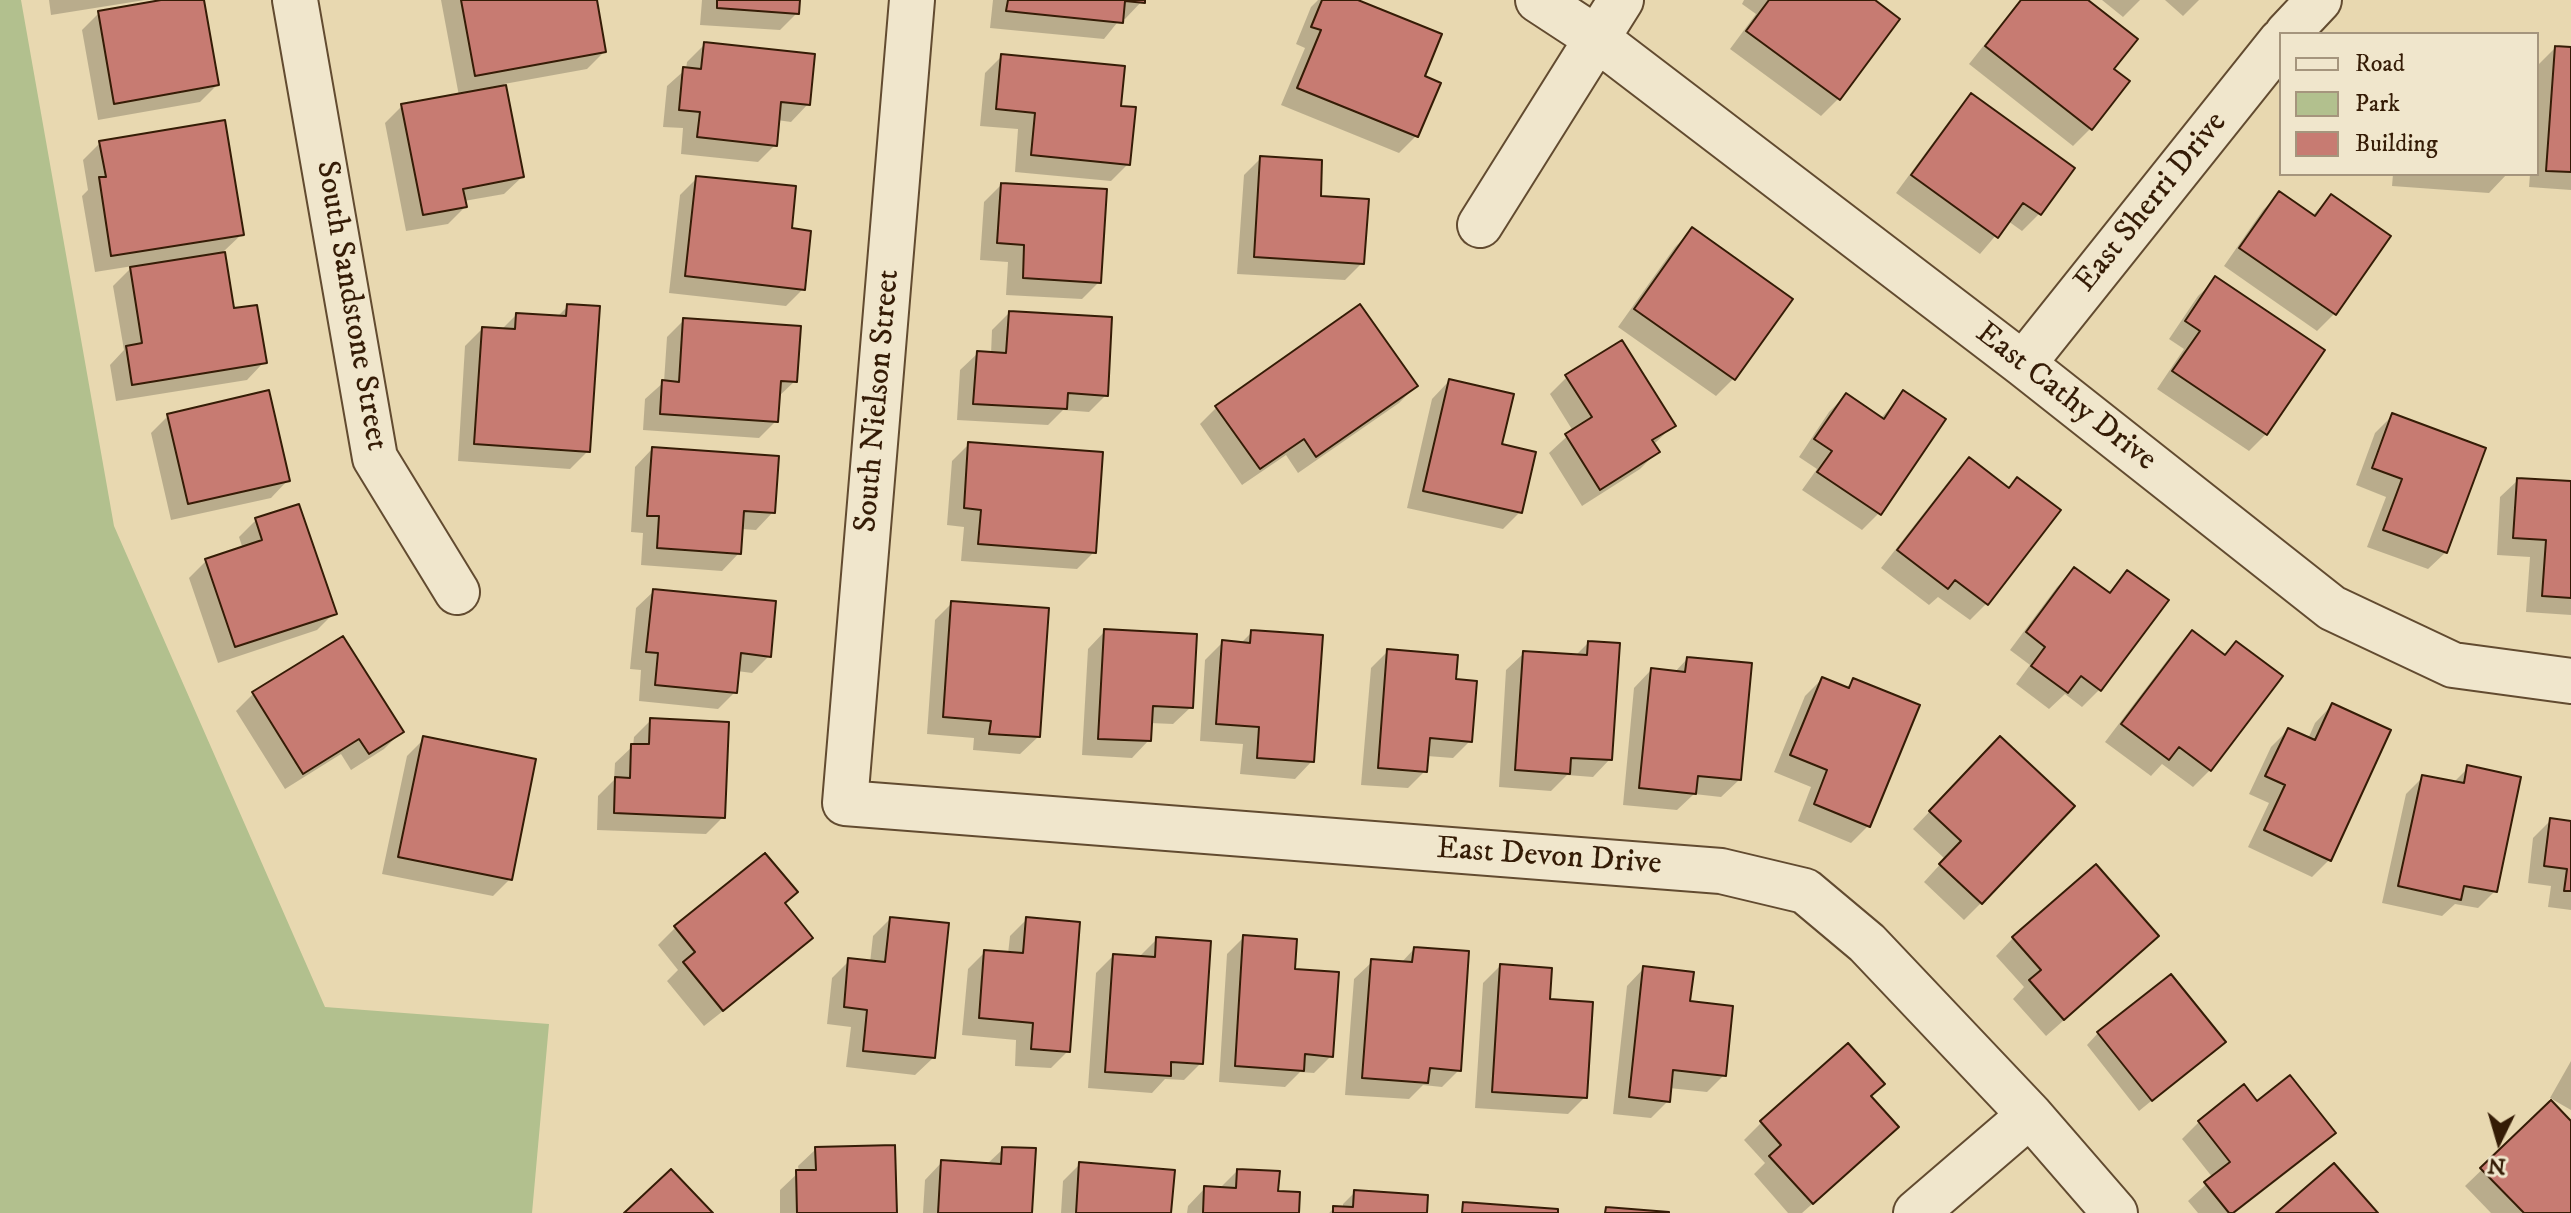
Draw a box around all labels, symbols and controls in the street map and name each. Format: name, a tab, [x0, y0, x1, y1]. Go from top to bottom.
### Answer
legend	[2279, 32, 2539, 176]
text: Road	[2355, 49, 2405, 79]
text: Park	[2355, 89, 2400, 119]
street label: East Sherri Drive	[2068, 105, 2236, 301]
text: Building	[2355, 129, 2438, 159]
street label: South Sandstone Street	[306, 158, 394, 454]
street label: South Nielson Street	[848, 268, 910, 534]
street label: East Cathy Drive	[1967, 315, 2163, 481]
street label: East Devon Drive	[1435, 831, 1663, 885]
north arrow	[2459, 1101, 2539, 1181]
text: N	[2487, 1151, 2507, 1180]

